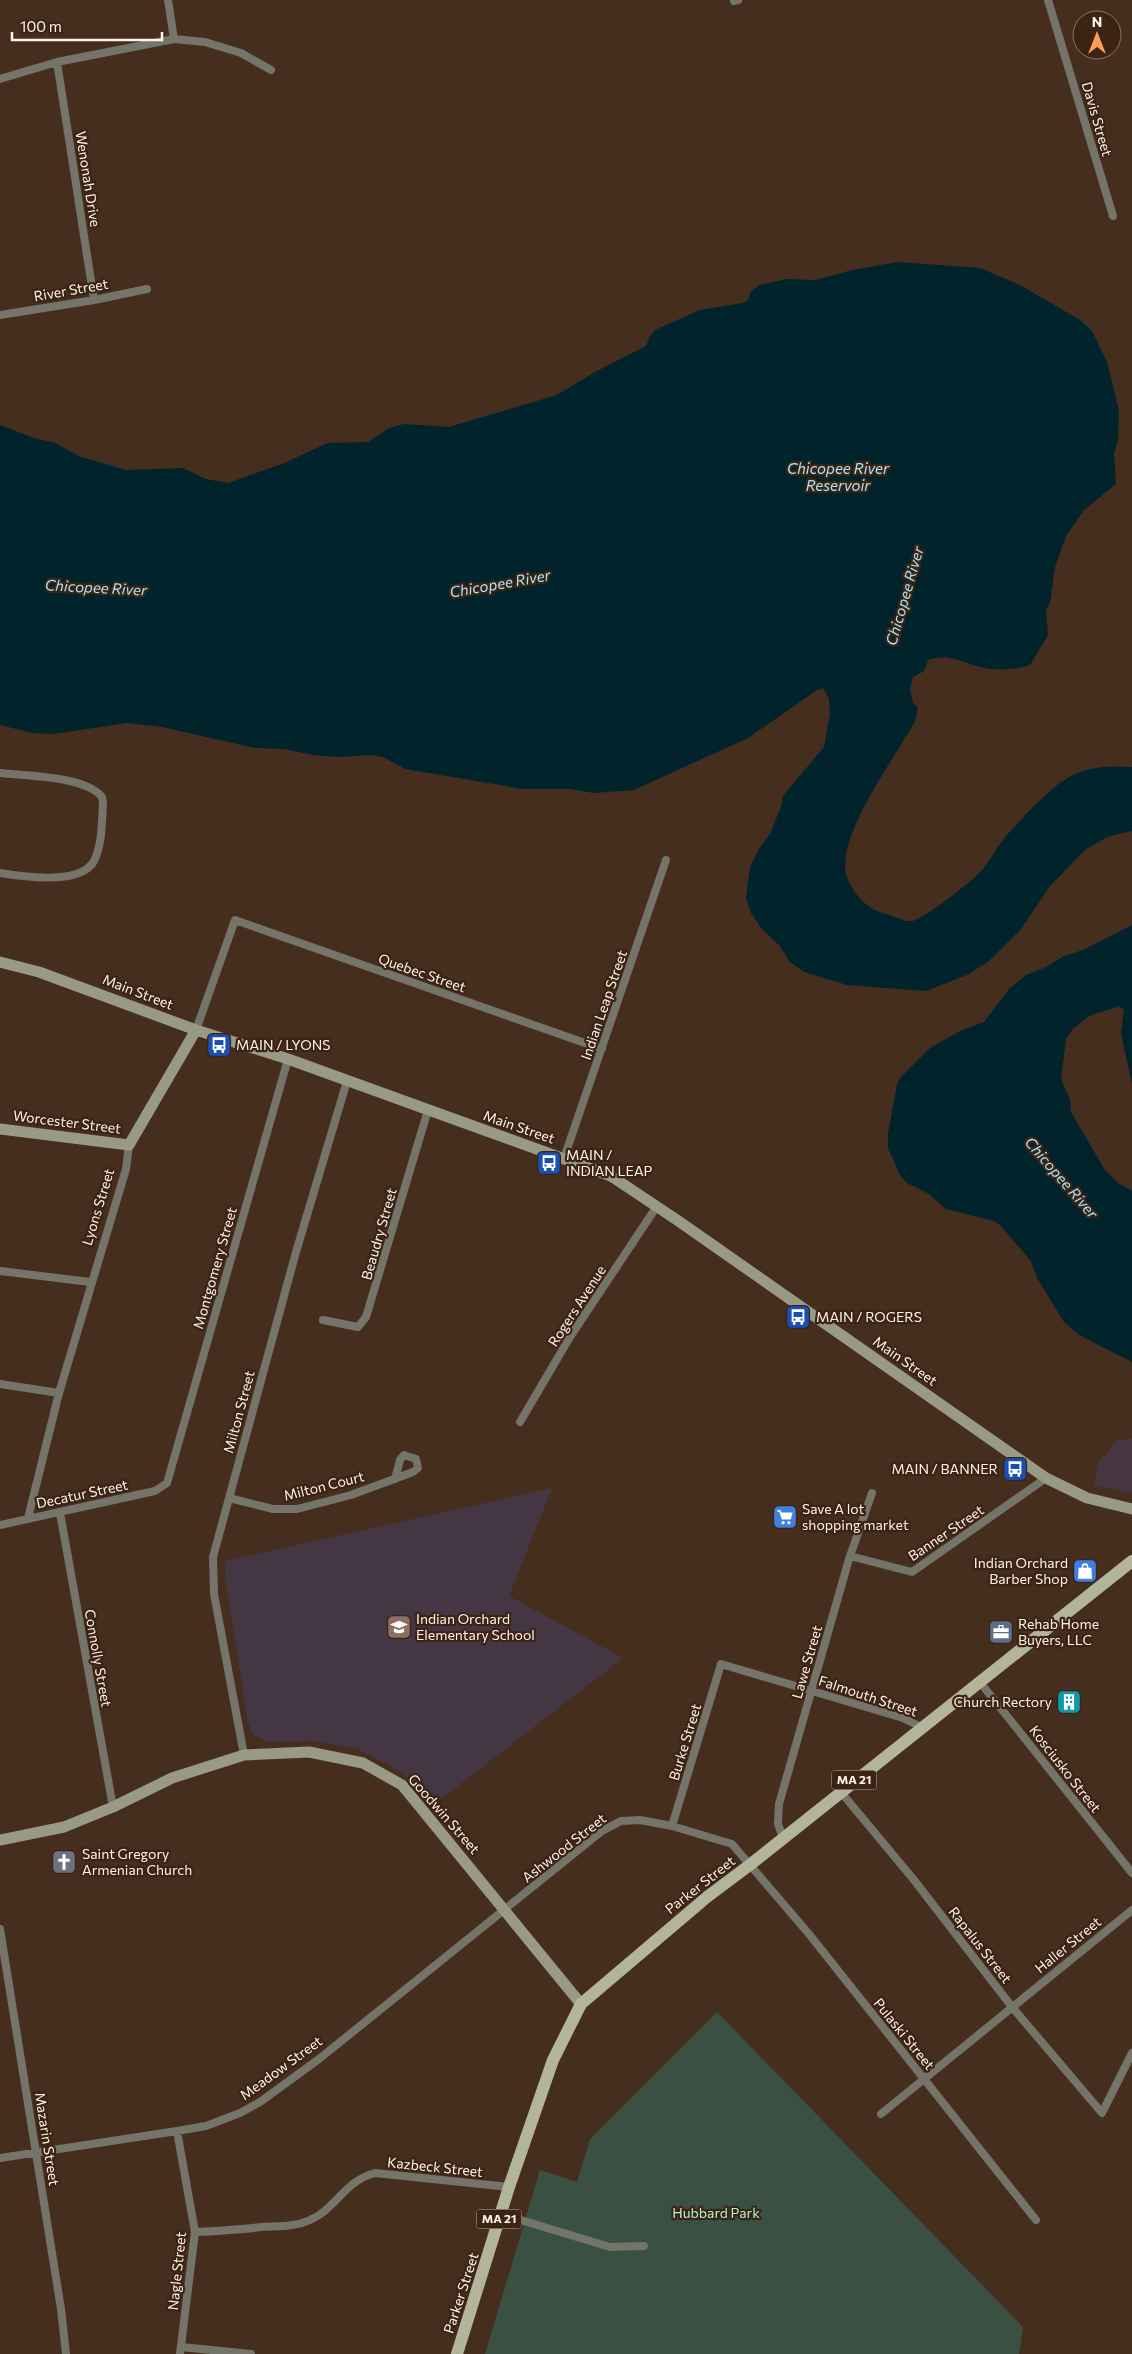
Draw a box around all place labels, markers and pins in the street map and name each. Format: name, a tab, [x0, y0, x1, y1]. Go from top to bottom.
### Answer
bus stop icon: MAIN / LYONS	[206, 1032, 232, 1058]
place label: MAIN / LYONS	[236, 1036, 330, 1053]
place label: MAIN / INDIAN LEAP	[566, 1146, 653, 1179]
bus stop icon: MAIN / INDIAN LEAP	[536, 1150, 562, 1176]
bus stop icon: MAIN / ROGERS	[785, 1304, 811, 1330]
place label: MAIN / ROGERS	[816, 1308, 922, 1325]
bus stop icon: MAIN / BANNER	[1002, 1456, 1028, 1482]
place label: MAIN / BANNER	[891, 1460, 998, 1477]
place label: Save A lot shopping market	[802, 1500, 909, 1533]
supermarket icon: Save A lot shopping market	[772, 1504, 798, 1530]
place label: Indian Orchard Barber Shop	[974, 1554, 1068, 1587]
shop icon: Indian Orchard Barber Shop	[1072, 1558, 1098, 1584]
place label: Indian Orchard Elementary School	[416, 1610, 535, 1643]
school or university icon: Indian Orchard Elementary School	[386, 1614, 412, 1640]
place label: Rehab Home Buyers, LLC	[1018, 1615, 1099, 1648]
office icon: Rehab Home Buyers, LLC	[988, 1619, 1014, 1645]
building icon: Church Rectory	[1056, 1689, 1082, 1715]
place label: Church Rectory	[954, 1693, 1052, 1710]
place label: Saint Gregory Armenian Church	[82, 1845, 192, 1878]
church icon: Saint Gregory Armenian Church	[51, 1849, 77, 1875]

